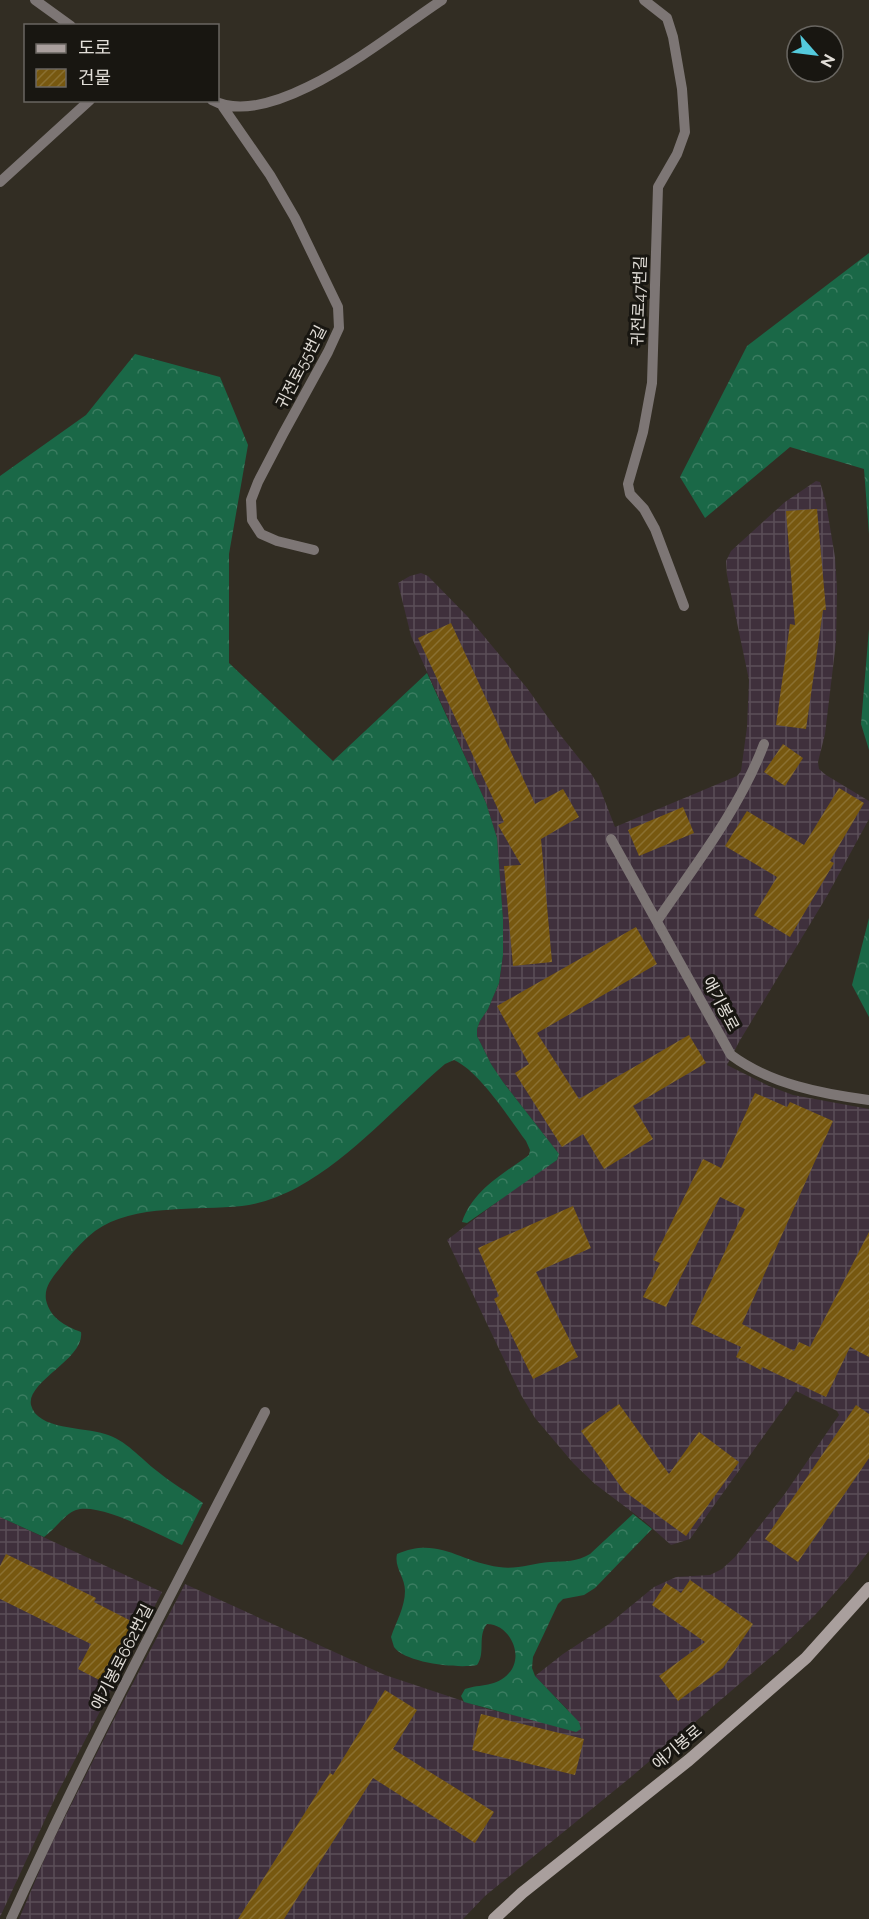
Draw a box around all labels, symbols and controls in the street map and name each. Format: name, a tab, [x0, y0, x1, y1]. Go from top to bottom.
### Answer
legend	[24, 24, 219, 102]
north arrow	[785, 24, 845, 84]
text: 도로	[78, 37, 111, 58]
text: N	[817, 51, 839, 71]
text: 건물	[78, 67, 111, 88]
street label: 귀전로47번길	[628, 255, 650, 347]
street label: 귀전로55번길	[272, 322, 330, 412]
street label: 애기봉로	[699, 974, 743, 1035]
street label: 애기봉로662번길	[87, 1601, 157, 1713]
street label: 애기봉로	[648, 1721, 706, 1773]

